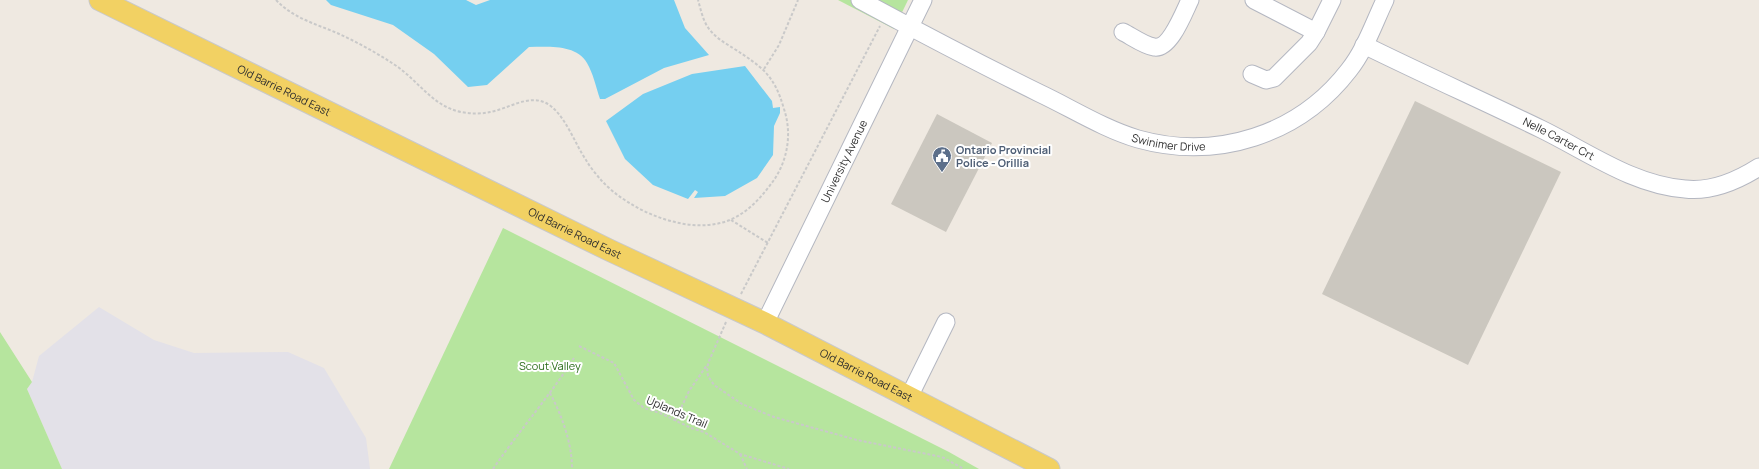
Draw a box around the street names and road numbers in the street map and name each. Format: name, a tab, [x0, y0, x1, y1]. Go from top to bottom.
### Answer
street label: Old Barrie Road East	[235, 61, 333, 119]
street label: Nelle Carter Crt	[1521, 113, 1597, 163]
street label: University Avenue	[817, 117, 871, 205]
street label: Swinimer Drive	[1130, 130, 1206, 154]
street label: Old Barrie Road East	[526, 203, 624, 262]
street label: Old Barrie Road East	[817, 344, 915, 405]
street label: Uplands Trail	[644, 392, 710, 431]

